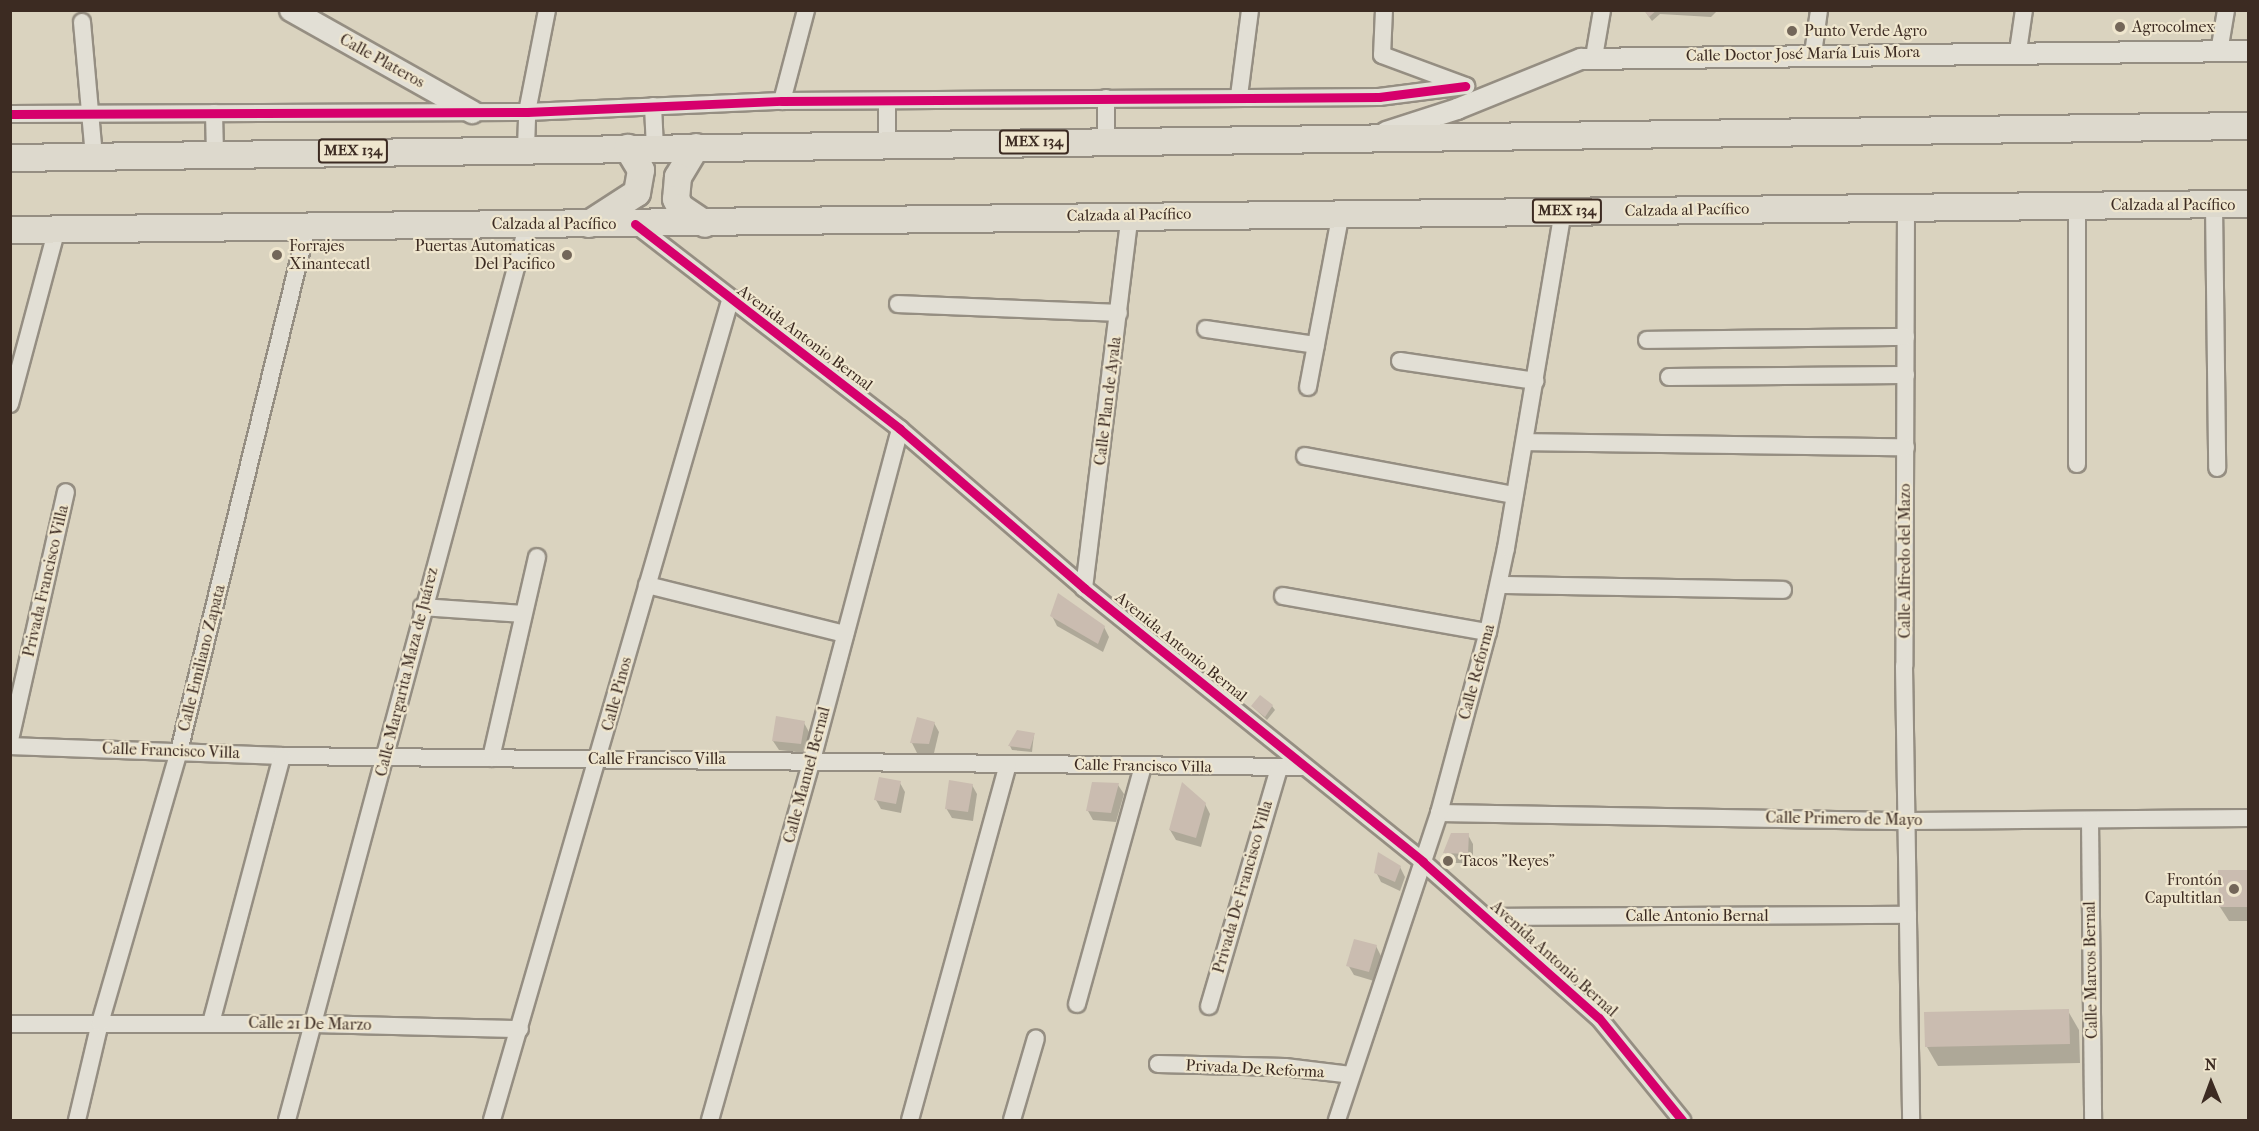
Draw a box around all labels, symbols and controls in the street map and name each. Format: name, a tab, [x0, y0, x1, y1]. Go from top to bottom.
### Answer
place label: Agrocolmex	[2132, 17, 2215, 37]
marker: Agrocolmex	[2113, 20, 2127, 34]
place label: Punto Verde Agro	[1804, 21, 1927, 41]
marker: Punto Verde Agro	[1785, 24, 1799, 38]
street label: Calle Plateros	[336, 30, 428, 92]
street label: Calle Doctor José María Luis Mora	[1686, 42, 1920, 66]
road number: MEX 134	[998, 130, 1070, 154]
road number: MEX 134	[317, 139, 389, 163]
street label: Calzada al Pacífico	[2111, 195, 2235, 215]
road number: MEX 134	[1531, 199, 1603, 223]
street label: Calzada al Pacífico	[1625, 199, 1749, 221]
street label: Calzada al Pacífico	[1067, 204, 1191, 226]
street label: Calzada al Pacífico	[492, 214, 616, 234]
place label: Forrajes Xinantecatl	[289, 236, 370, 274]
place label: Puertas Automaticas Del Pacifico	[415, 236, 555, 274]
marker: Forrajes Xinantecatl	[270, 248, 284, 262]
marker: Puertas Automaticas Del Pacifico	[560, 248, 574, 262]
street label: Avenida Antonio Bernal	[734, 281, 876, 395]
street label: Calle Plan de Ayala	[1091, 335, 1125, 467]
street label: Calle Alfredo del Mazo	[1895, 484, 1915, 638]
street label: Privada Francisco Villa	[19, 503, 73, 659]
street label: Calle Margarita Maza de Juárez	[372, 565, 442, 779]
street label: Calle Emiliano Zapata	[174, 583, 230, 733]
street label: Avenida Antonio Bernal	[1111, 588, 1251, 706]
street label: Calle Reforma	[1455, 622, 1499, 722]
street label: Calle Pinos	[598, 655, 636, 733]
street label: Calle Manuel Bernal	[780, 705, 834, 845]
street label: Calle Francisco Villa	[102, 739, 240, 763]
street label: Calle Francisco Villa	[588, 749, 726, 769]
street label: Calle Francisco Villa	[1074, 755, 1212, 777]
street label: Privada De Francisco Villa	[1209, 798, 1277, 976]
street label: Calle Primero de Mayo	[1765, 808, 1923, 830]
place label: Tacos "Reyes"	[1460, 851, 1555, 871]
marker: Tacos "Reyes"	[1441, 854, 1455, 868]
place label: Frontón Capultitlan	[2145, 870, 2222, 908]
marker: Frontón Capultitlan	[2227, 882, 2241, 896]
street label: Avenida Antonio Bernal	[1487, 897, 1621, 1021]
street label: Calle Marcos Bernal	[2080, 901, 2102, 1039]
street label: Calle Antonio Bernal	[1625, 906, 1769, 926]
street label: Calle 21 De Marzo	[248, 1013, 372, 1035]
north arrow	[2181, 1053, 2241, 1113]
text: N	[2204, 1055, 2217, 1074]
street label: Privada De Reforma	[1185, 1056, 1325, 1082]

